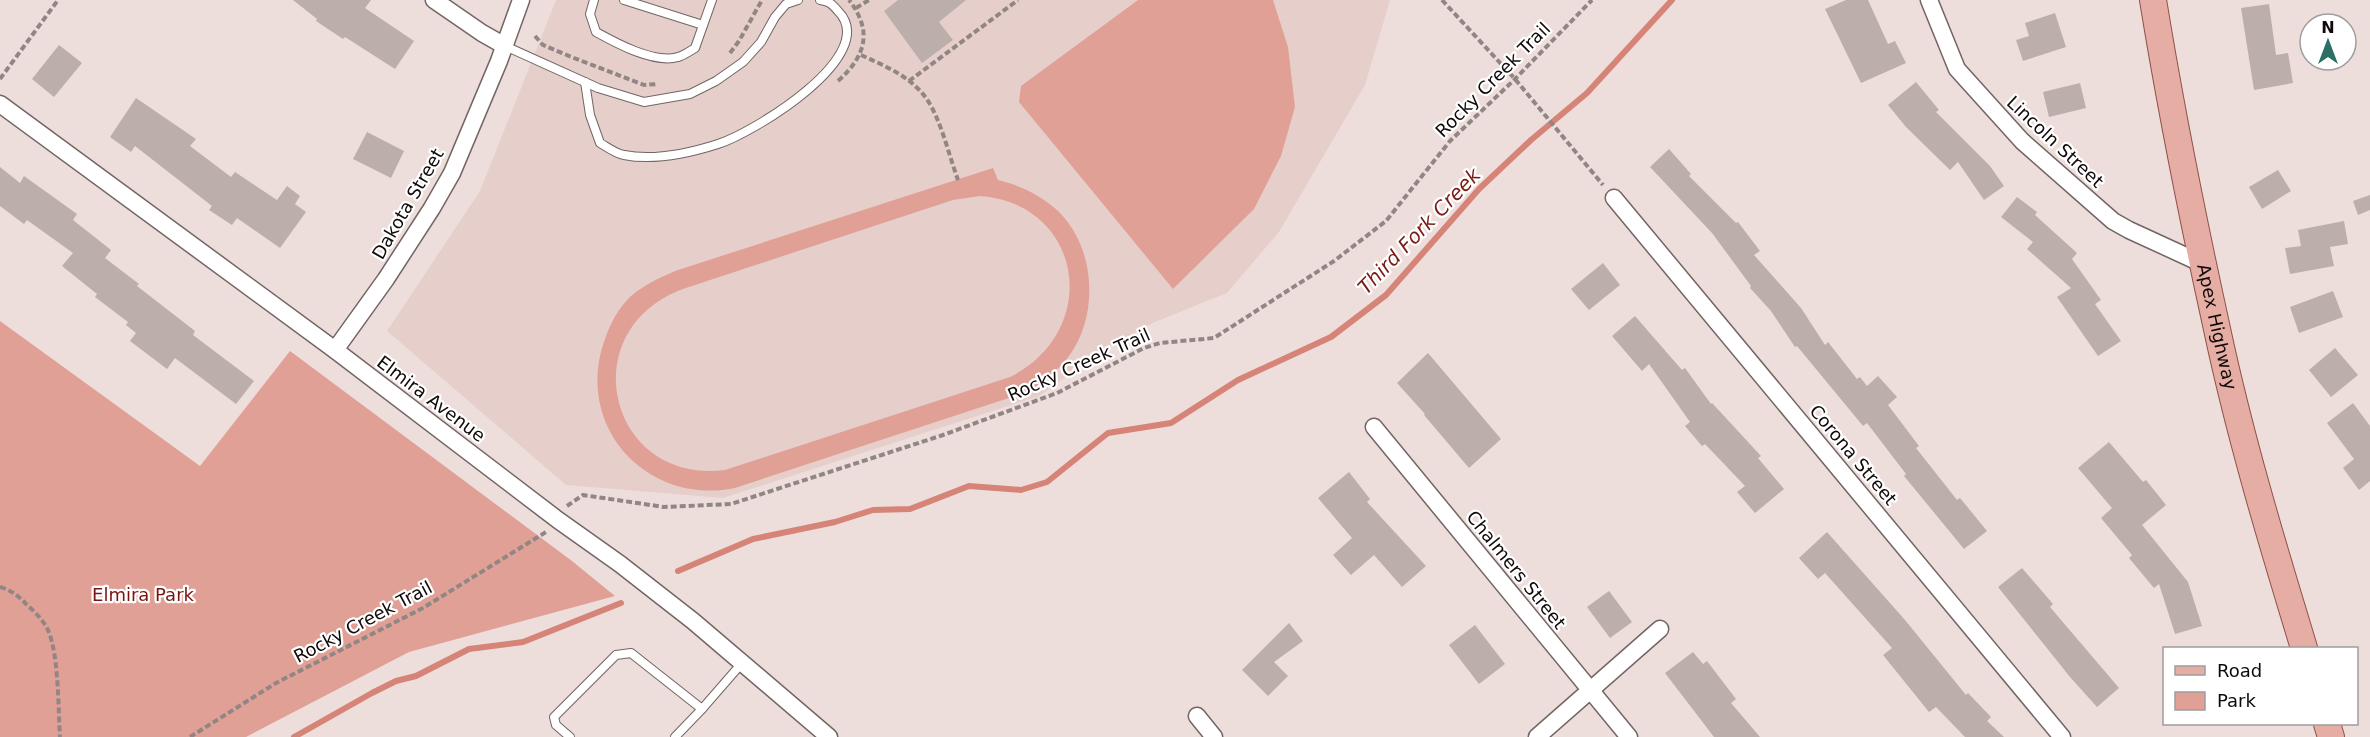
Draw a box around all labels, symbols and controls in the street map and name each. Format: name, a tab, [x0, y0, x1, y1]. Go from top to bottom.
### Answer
north arrow	[2298, 12, 2358, 72]
street label: Rocky Creek Trail	[1431, 18, 1554, 141]
text: N	[2321, 18, 2335, 37]
street label: Lincoln Street	[2003, 92, 2108, 192]
street label: Dakota Street	[367, 145, 448, 263]
water label: Third Fork Creek	[1353, 162, 1486, 299]
street label: Apex Highway	[2193, 262, 2242, 392]
street label: Rocky Creek Trail	[1004, 324, 1153, 405]
street label: Elmira Avenue	[373, 351, 490, 446]
street label: Corona Street	[1805, 400, 1901, 509]
street label: Chalmers Street	[1462, 506, 1570, 633]
street label: Rocky Creek Trail	[290, 576, 435, 667]
park label: Elmira Park	[92, 584, 195, 605]
legend	[2163, 647, 2358, 725]
text: Road	[2217, 660, 2262, 681]
text: Park	[2217, 690, 2256, 711]

